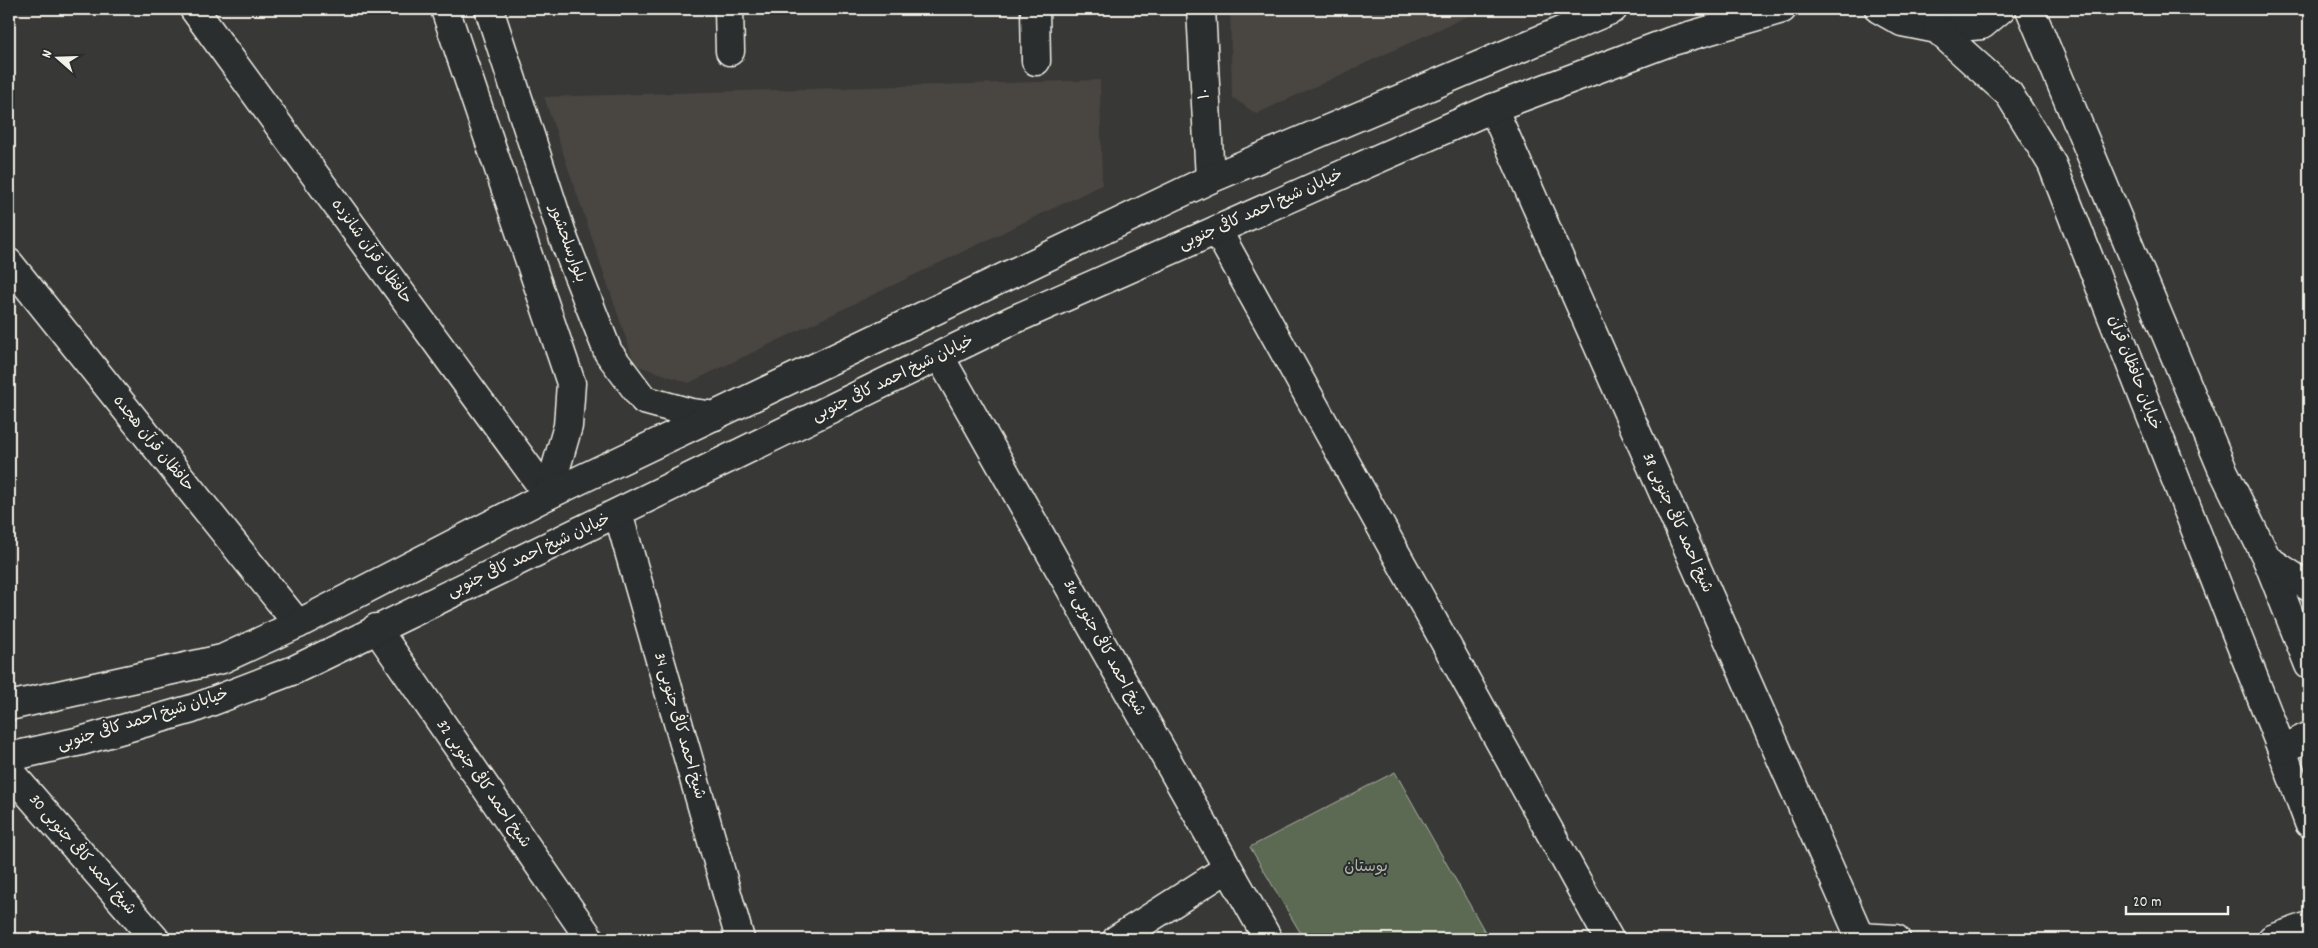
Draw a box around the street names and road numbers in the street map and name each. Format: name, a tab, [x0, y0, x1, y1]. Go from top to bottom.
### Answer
street label: ۱۰	[1193, 88, 1217, 100]
street label: خیابان شیخ احمد کافی جنوبی	[1175, 163, 1347, 257]
street label: حافظان قرآن شانزده	[325, 194, 417, 310]
street label: بلوارسلحشور	[542, 200, 592, 286]
street label: خیابان حافظان قرآن	[2102, 312, 2166, 434]
street label: خیابان شیخ احمد کافی جنوبی	[808, 330, 978, 428]
street label: حافظان قرآن هجده	[107, 391, 199, 497]
street label: شیخ احمد کافی جنوبی 38	[1636, 449, 1718, 597]
street label: خیابان شیخ احمد کافی جنوبی	[444, 508, 614, 604]
street label: شیخ احمد کافی جنوبی 36	[1057, 576, 1151, 720]
street label: شیخ احمد کافی جنوبی 34	[647, 650, 711, 802]
street label: خیابان شیخ احمد کافی جنوبی	[55, 683, 231, 757]
street label: شیخ احمد کافی جنوبی 32	[430, 715, 536, 853]
street label: شیخ احمد کافی جنوبی 30	[23, 789, 141, 921]

